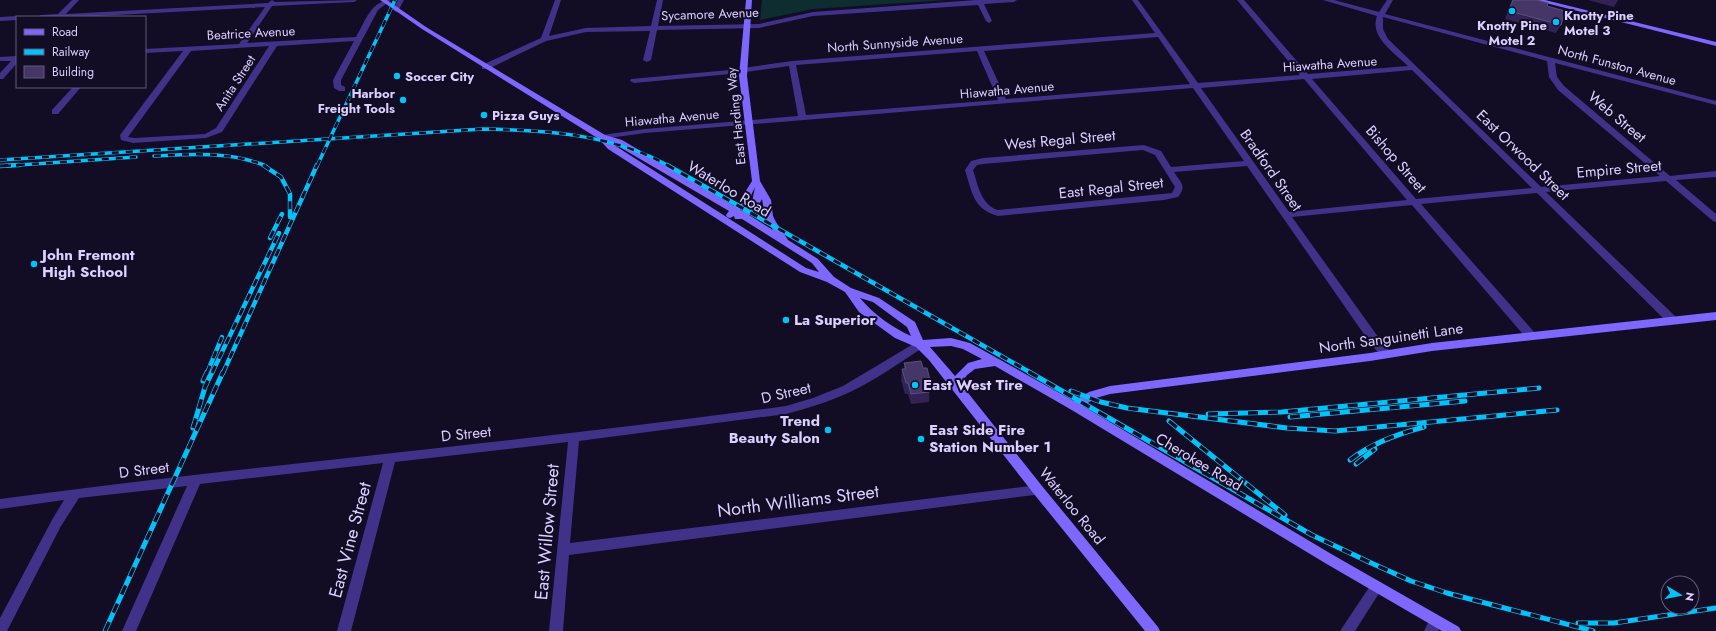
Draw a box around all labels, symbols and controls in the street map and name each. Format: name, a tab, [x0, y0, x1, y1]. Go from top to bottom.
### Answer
street label: Sycamore Avenue	[661, 3, 759, 25]
marker: Knotty Pine Motel 2	[1507, 6, 1517, 16]
place label: Knotty Pine Motel 3	[1564, 6, 1634, 40]
legend	[16, 16, 146, 88]
place label: Knotty Pine Motel 2	[1477, 16, 1547, 50]
marker: Knotty Pine Motel 3	[1551, 17, 1561, 27]
street label: Beatrice Avenue	[206, 21, 296, 45]
text: Road	[52, 23, 78, 41]
street label: North Sunnyside Avenue	[827, 29, 964, 57]
street label: North Funston Avenue	[1556, 40, 1679, 90]
text: Railway	[52, 43, 90, 61]
street label: Anita Street	[210, 51, 261, 115]
street label: Hiawatha Avenue	[1282, 51, 1378, 77]
text: Building	[52, 63, 94, 81]
street label: East Harding Way	[721, 66, 751, 166]
place label: Soccer City	[405, 67, 474, 86]
marker: Soccer City	[392, 71, 402, 81]
street label: Hiawatha Avenue	[959, 76, 1055, 104]
place label: Harbor Freight Tools	[318, 84, 396, 118]
street label: Web Street	[1583, 86, 1651, 148]
marker: Harbor Freight Tools	[398, 95, 408, 105]
street label: Hiawatha Avenue	[624, 104, 720, 132]
street label: East Orwood Street	[1471, 105, 1575, 206]
place label: Pizza Guys	[492, 106, 559, 125]
marker: Pizza Guys	[479, 110, 489, 120]
street label: Bishop Street	[1360, 120, 1432, 198]
street label: West Regal Street	[1004, 124, 1117, 156]
street label: Bradford Street	[1235, 124, 1308, 216]
street label: Empire Street	[1576, 154, 1663, 184]
street label: Waterloo Road	[683, 155, 775, 223]
street label: East Regal Street	[1058, 172, 1165, 204]
place label: John Fremont High School	[39, 244, 135, 283]
marker: John Fremont High School	[29, 259, 39, 269]
place label: La Superior	[794, 309, 877, 331]
marker: La Superior	[781, 315, 791, 325]
street label: North Sanguinetti Lane	[1318, 317, 1465, 359]
place label: East West Tire	[923, 374, 1023, 396]
street label: D Street	[759, 377, 813, 409]
marker: East West Tire	[910, 380, 920, 390]
place label: Trend Beauty Salon	[729, 410, 820, 449]
place label: East Side Fire Station Number 1	[929, 419, 1051, 458]
street label: D Street	[440, 420, 493, 448]
marker: Trend Beauty Salon	[823, 425, 833, 435]
street label: Cherokee Road	[1151, 427, 1247, 497]
marker: East Side Fire Station Number 1	[916, 434, 926, 444]
street label: D Street	[118, 456, 171, 484]
street label: East Willow Street	[528, 462, 566, 601]
street label: Waterloo Road	[1034, 463, 1110, 549]
street label: East Vine Street	[322, 478, 378, 601]
street label: North Williams Street	[716, 478, 881, 524]
north arrow	[1660, 575, 1700, 615]
text: N	[1681, 591, 1698, 602]

